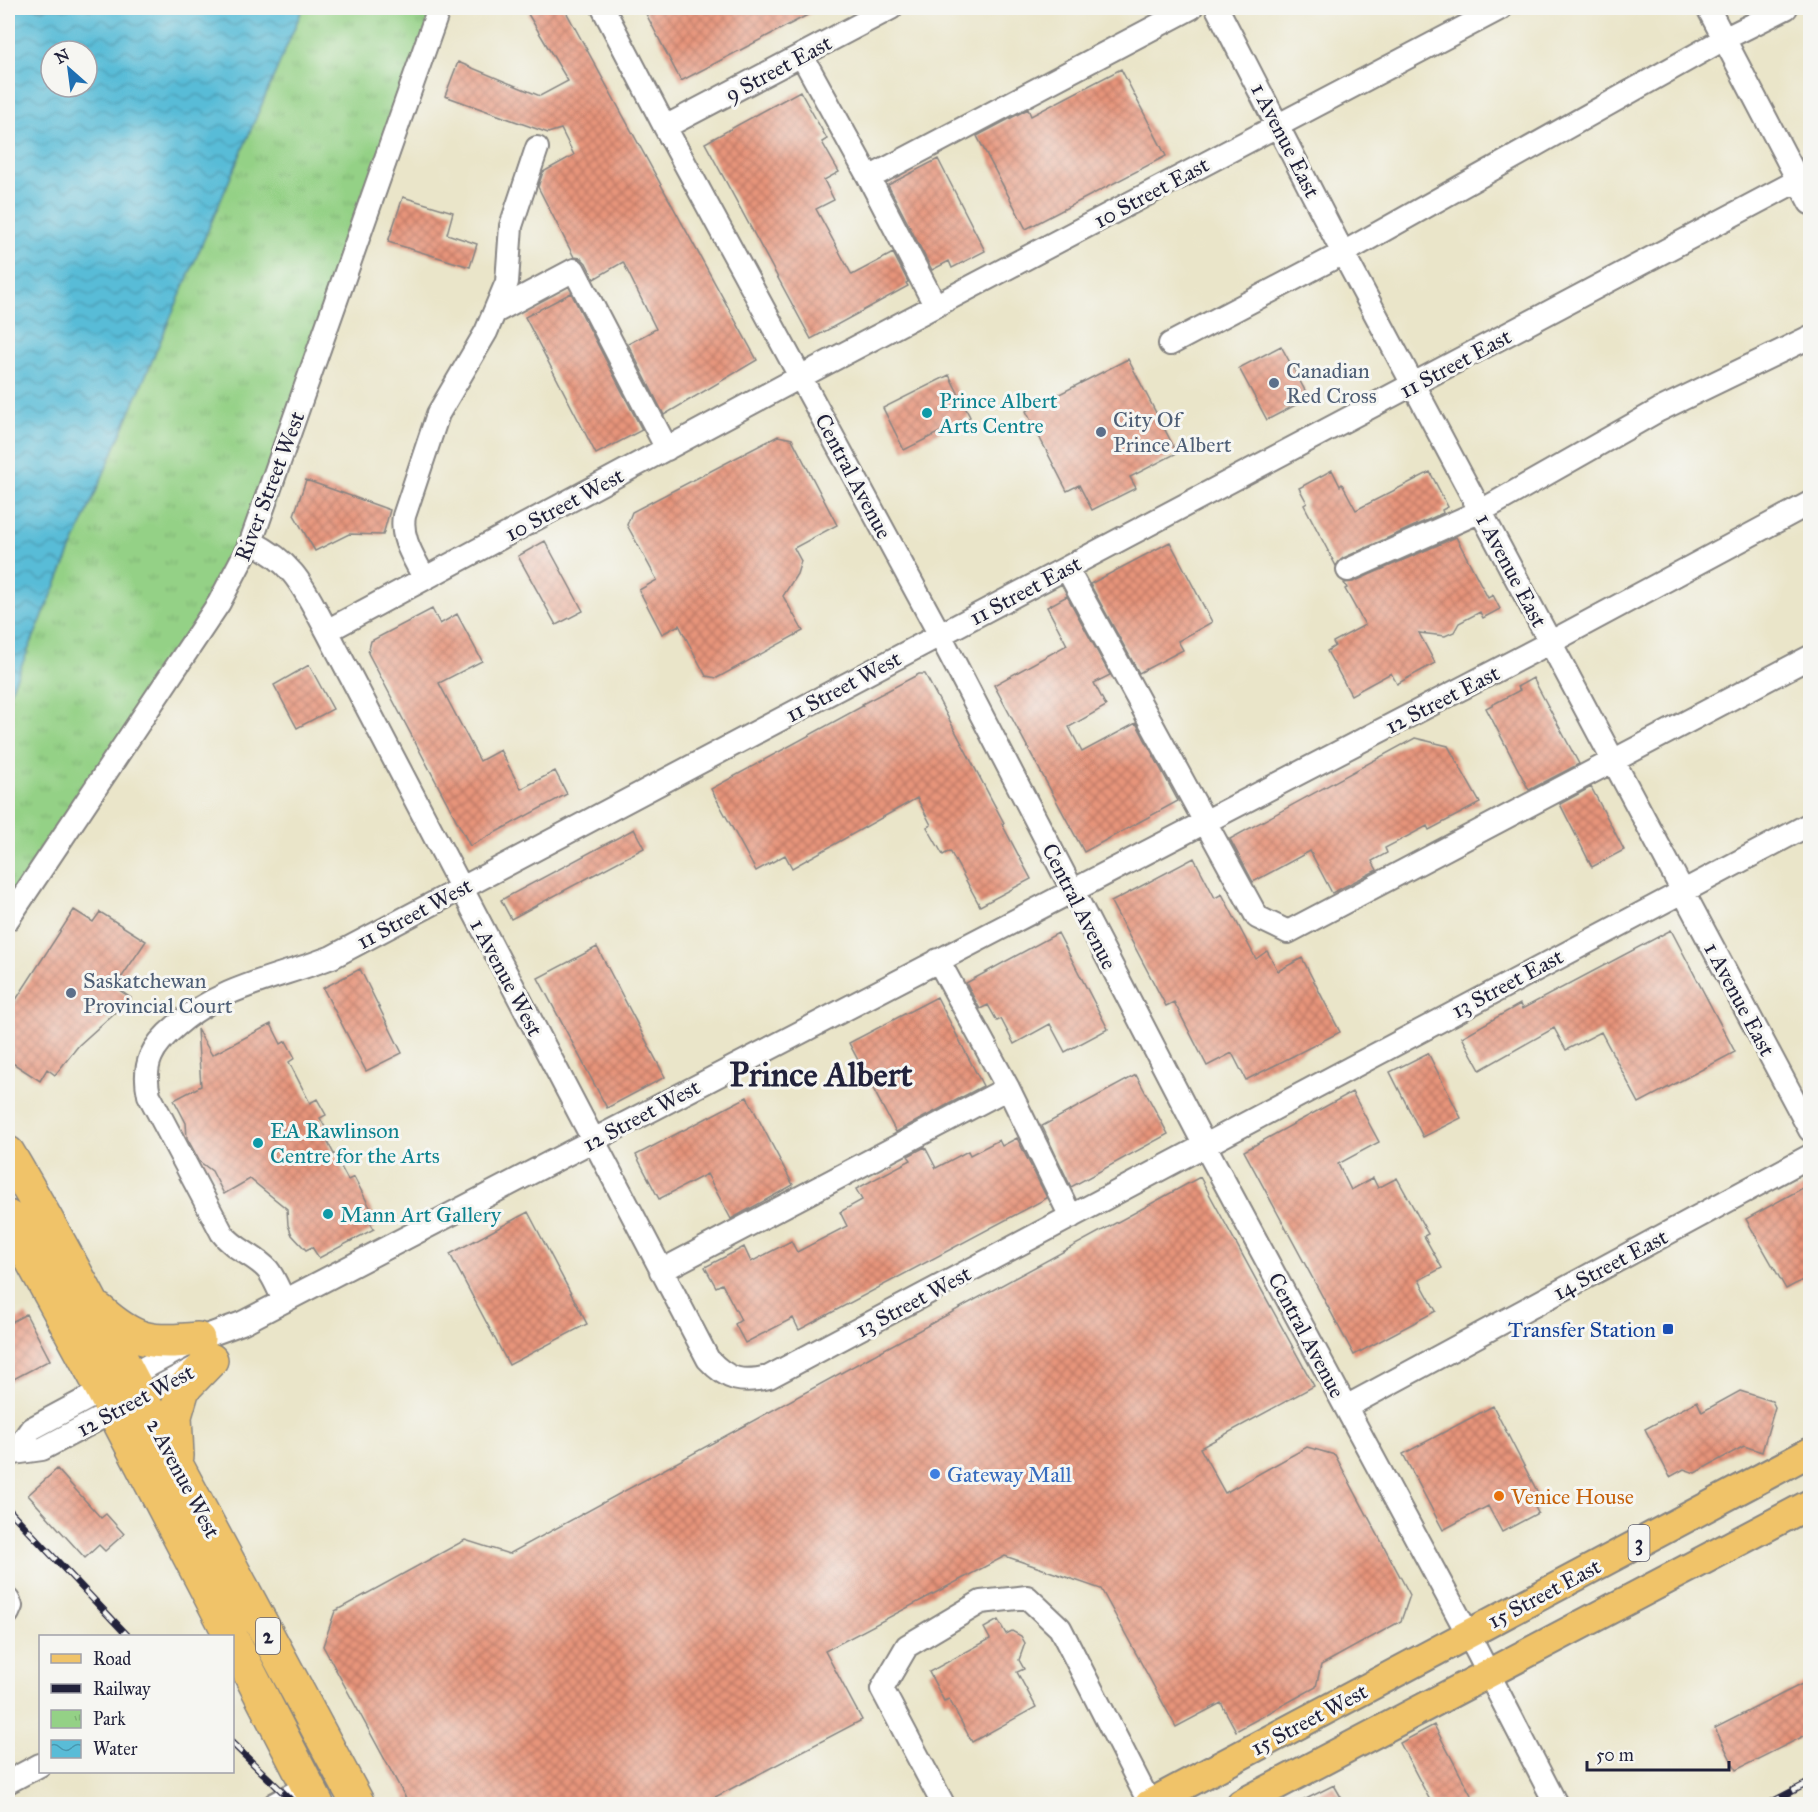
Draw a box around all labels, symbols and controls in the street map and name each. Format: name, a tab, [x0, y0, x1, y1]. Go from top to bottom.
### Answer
street label: 9 Street East	[720, 29, 836, 108]
north arrow	[39, 39, 99, 99]
text: N	[52, 44, 73, 68]
street label: 1 Avenue East	[1245, 78, 1326, 202]
street label: 10 Street East	[1089, 151, 1214, 234]
street label: 11 Street East	[1395, 323, 1516, 404]
place label: Canadian Red Cross	[1286, 357, 1377, 409]
marker: Canadian Red Cross	[1267, 376, 1281, 390]
place label: Prince Albert Arts Centre	[938, 387, 1058, 439]
marker: Prince Albert Arts Centre	[920, 406, 934, 420]
place label: City Of Prince Albert	[1113, 406, 1232, 458]
street label: River Street West	[229, 407, 310, 565]
street label: Central Avenue	[809, 409, 898, 544]
marker: City Of Prince Albert	[1094, 425, 1108, 439]
street label: 10 Street West	[500, 462, 628, 547]
street label: 1 Avenue East	[1470, 509, 1553, 632]
street label: 11 Street East	[965, 550, 1086, 631]
street label: 11 Street West	[781, 645, 906, 728]
street label: 12 Street East	[1381, 659, 1504, 740]
street label: Central Avenue	[1036, 839, 1123, 974]
street label: 11 Street West	[352, 872, 477, 955]
street label: 1 Avenue West	[464, 914, 549, 1041]
street label: 1 Avenue East	[1698, 938, 1781, 1061]
street label: 13 Street East	[1447, 943, 1568, 1024]
place label: Saskatchewan Provincial Court	[83, 967, 233, 1019]
marker: Saskatchewan Provincial Court	[64, 986, 78, 1000]
district label: Prince Albert	[729, 1054, 914, 1095]
street label: 12 Street West	[578, 1073, 705, 1158]
place label: EA Rawlinson Centre for the Arts	[270, 1117, 440, 1169]
marker: EA Rawlinson Centre for the Arts	[251, 1136, 265, 1150]
place label: Mann Art Gallery	[340, 1201, 502, 1228]
marker: Mann Art Gallery	[321, 1207, 335, 1221]
street label: 14 Street East	[1548, 1223, 1672, 1306]
street label: 13 Street West	[851, 1260, 976, 1343]
street label: Central Avenue	[1262, 1268, 1351, 1403]
place label: Transfer Station	[1508, 1316, 1656, 1343]
marker: Transfer Station	[1661, 1322, 1675, 1336]
street label: 12 Street West	[72, 1358, 199, 1443]
street label: 2 Avenue West	[141, 1414, 226, 1543]
place label: Gateway Mall	[947, 1461, 1072, 1488]
marker: Gateway Mall	[928, 1467, 942, 1481]
place label: Venice House	[1510, 1483, 1634, 1510]
marker: Venice House	[1492, 1489, 1506, 1503]
road number: 3	[1628, 1525, 1650, 1561]
street label: 15 Street East	[1483, 1552, 1605, 1634]
road number: 2	[256, 1618, 280, 1654]
legend	[39, 1635, 234, 1773]
text: Road	[93, 1648, 131, 1670]
street label: 15 Street West	[1246, 1677, 1372, 1761]
text: Railway	[93, 1678, 151, 1700]
text: Park	[93, 1708, 126, 1730]
scale bar	[1587, 1734, 1730, 1772]
text: Water	[93, 1738, 138, 1760]
text: 50 m	[1596, 1744, 1634, 1766]

